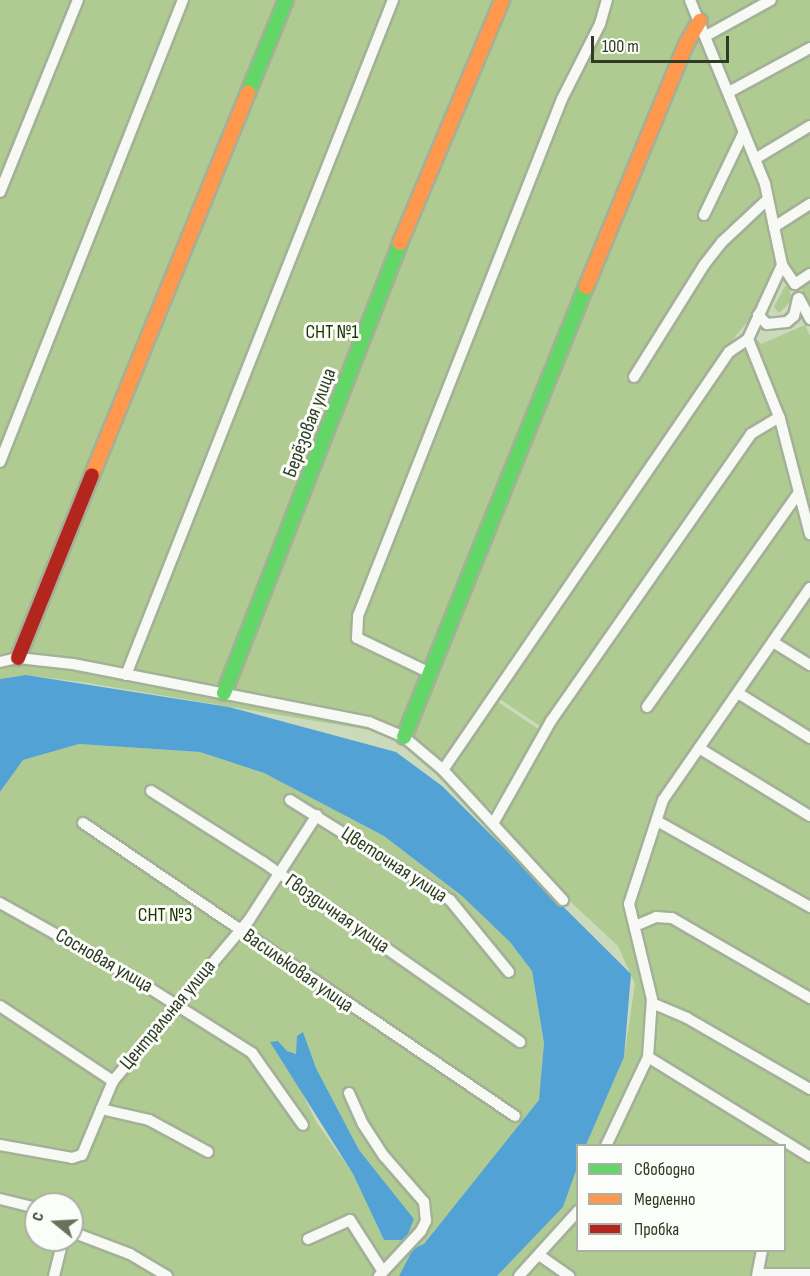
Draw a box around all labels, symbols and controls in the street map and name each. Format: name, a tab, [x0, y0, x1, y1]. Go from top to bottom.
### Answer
scale bar	[594, 24, 732, 62]
text: 100 m	[602, 36, 639, 57]
park label: СНТ №1	[305, 320, 359, 344]
street label: Берёзовая улица	[278, 365, 342, 481]
street label: Цветочная улица	[336, 822, 452, 908]
street label: Гвоздичная улица	[280, 869, 394, 959]
park label: СНТ №3	[138, 903, 192, 927]
street label: Сосновая улица	[51, 924, 157, 998]
street label: Васильковая улица	[238, 924, 358, 1018]
street label: Центральная улица	[115, 955, 221, 1075]
legend	[576, 1144, 786, 1252]
text: Свободно	[634, 1159, 695, 1180]
text: Медленно	[634, 1189, 696, 1210]
north arrow	[24, 1192, 84, 1252]
text: С	[28, 1210, 49, 1224]
text: Пробка	[634, 1219, 679, 1240]

